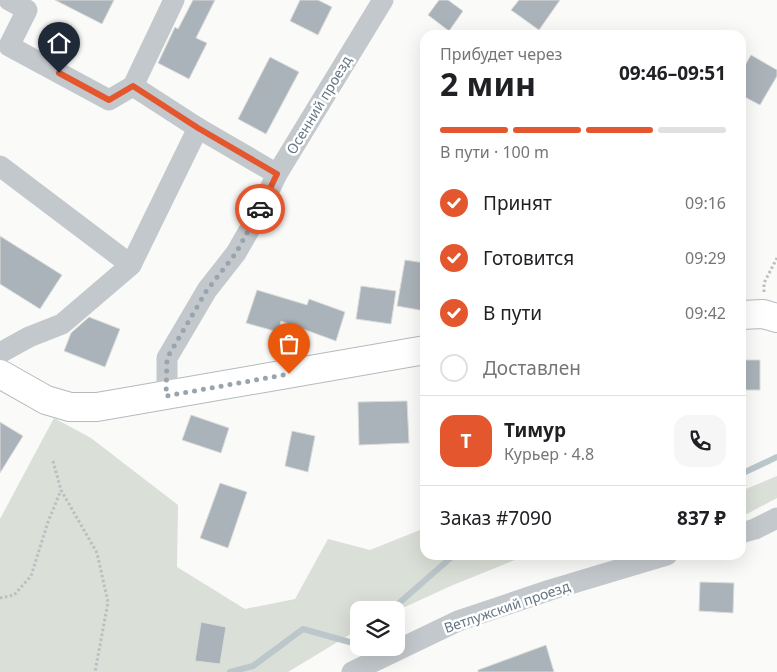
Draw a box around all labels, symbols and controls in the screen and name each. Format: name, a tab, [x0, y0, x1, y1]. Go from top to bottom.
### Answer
pin	[38, 22, 80, 73]
icon: home	[45, 29, 73, 57]
text: Прибудет через	[440, 43, 562, 65]
street label: Осенний проезд	[282, 52, 356, 158]
text: 09:46–09:51	[619, 60, 726, 86]
text: 2 мин	[440, 62, 536, 105]
text: В пути · 100 m	[440, 141, 549, 163]
courier	[235, 184, 285, 234]
icon: check	[440, 189, 468, 217]
text: Принят	[483, 190, 552, 216]
text: 09:16	[685, 192, 726, 214]
icon: car	[246, 195, 274, 223]
icon: check	[440, 244, 468, 272]
text: Готовится	[483, 245, 574, 271]
text: 09:29	[685, 247, 726, 269]
icon: check	[440, 299, 468, 327]
text: В пути	[483, 300, 542, 326]
text: 09:42	[685, 302, 726, 324]
pin	[268, 323, 310, 374]
icon: bag	[275, 330, 303, 358]
text: Доставлен	[483, 355, 581, 381]
button: phone	[674, 415, 726, 467]
text: Тимур	[504, 417, 566, 443]
text: Т	[461, 428, 471, 454]
text: Курьер · 4.8	[504, 443, 594, 465]
text: Заказ #7090	[440, 505, 552, 531]
text: 837 ₽	[677, 505, 726, 531]
street label: Ветлужский проезд	[441, 576, 573, 637]
map controls	[350, 601, 405, 656]
button: layers	[350, 601, 405, 656]

